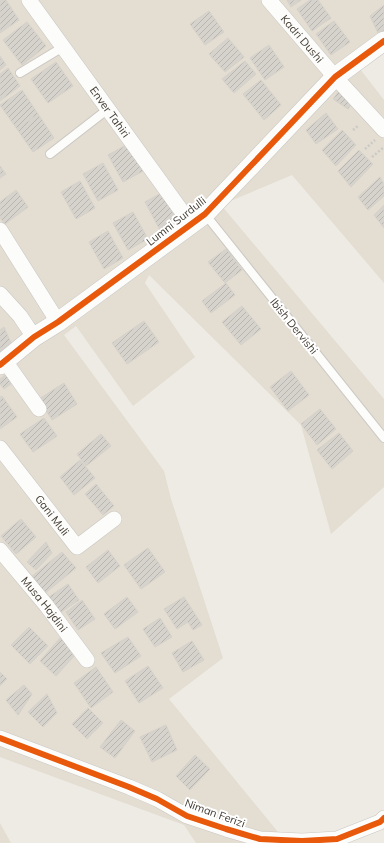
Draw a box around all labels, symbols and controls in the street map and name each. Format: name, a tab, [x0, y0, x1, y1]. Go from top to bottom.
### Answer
street label: Kadri Dushi	[278, 12, 327, 66]
street label: Enver Tahiri	[87, 84, 133, 140]
street label: Lumni Surdulli	[143, 193, 209, 249]
street label: Ibish Dervishi	[267, 295, 321, 357]
street label: Gani Muli	[32, 492, 72, 538]
street label: Musa Hajdini	[18, 574, 71, 635]
street label: Niman Ferizi	[183, 796, 247, 830]

